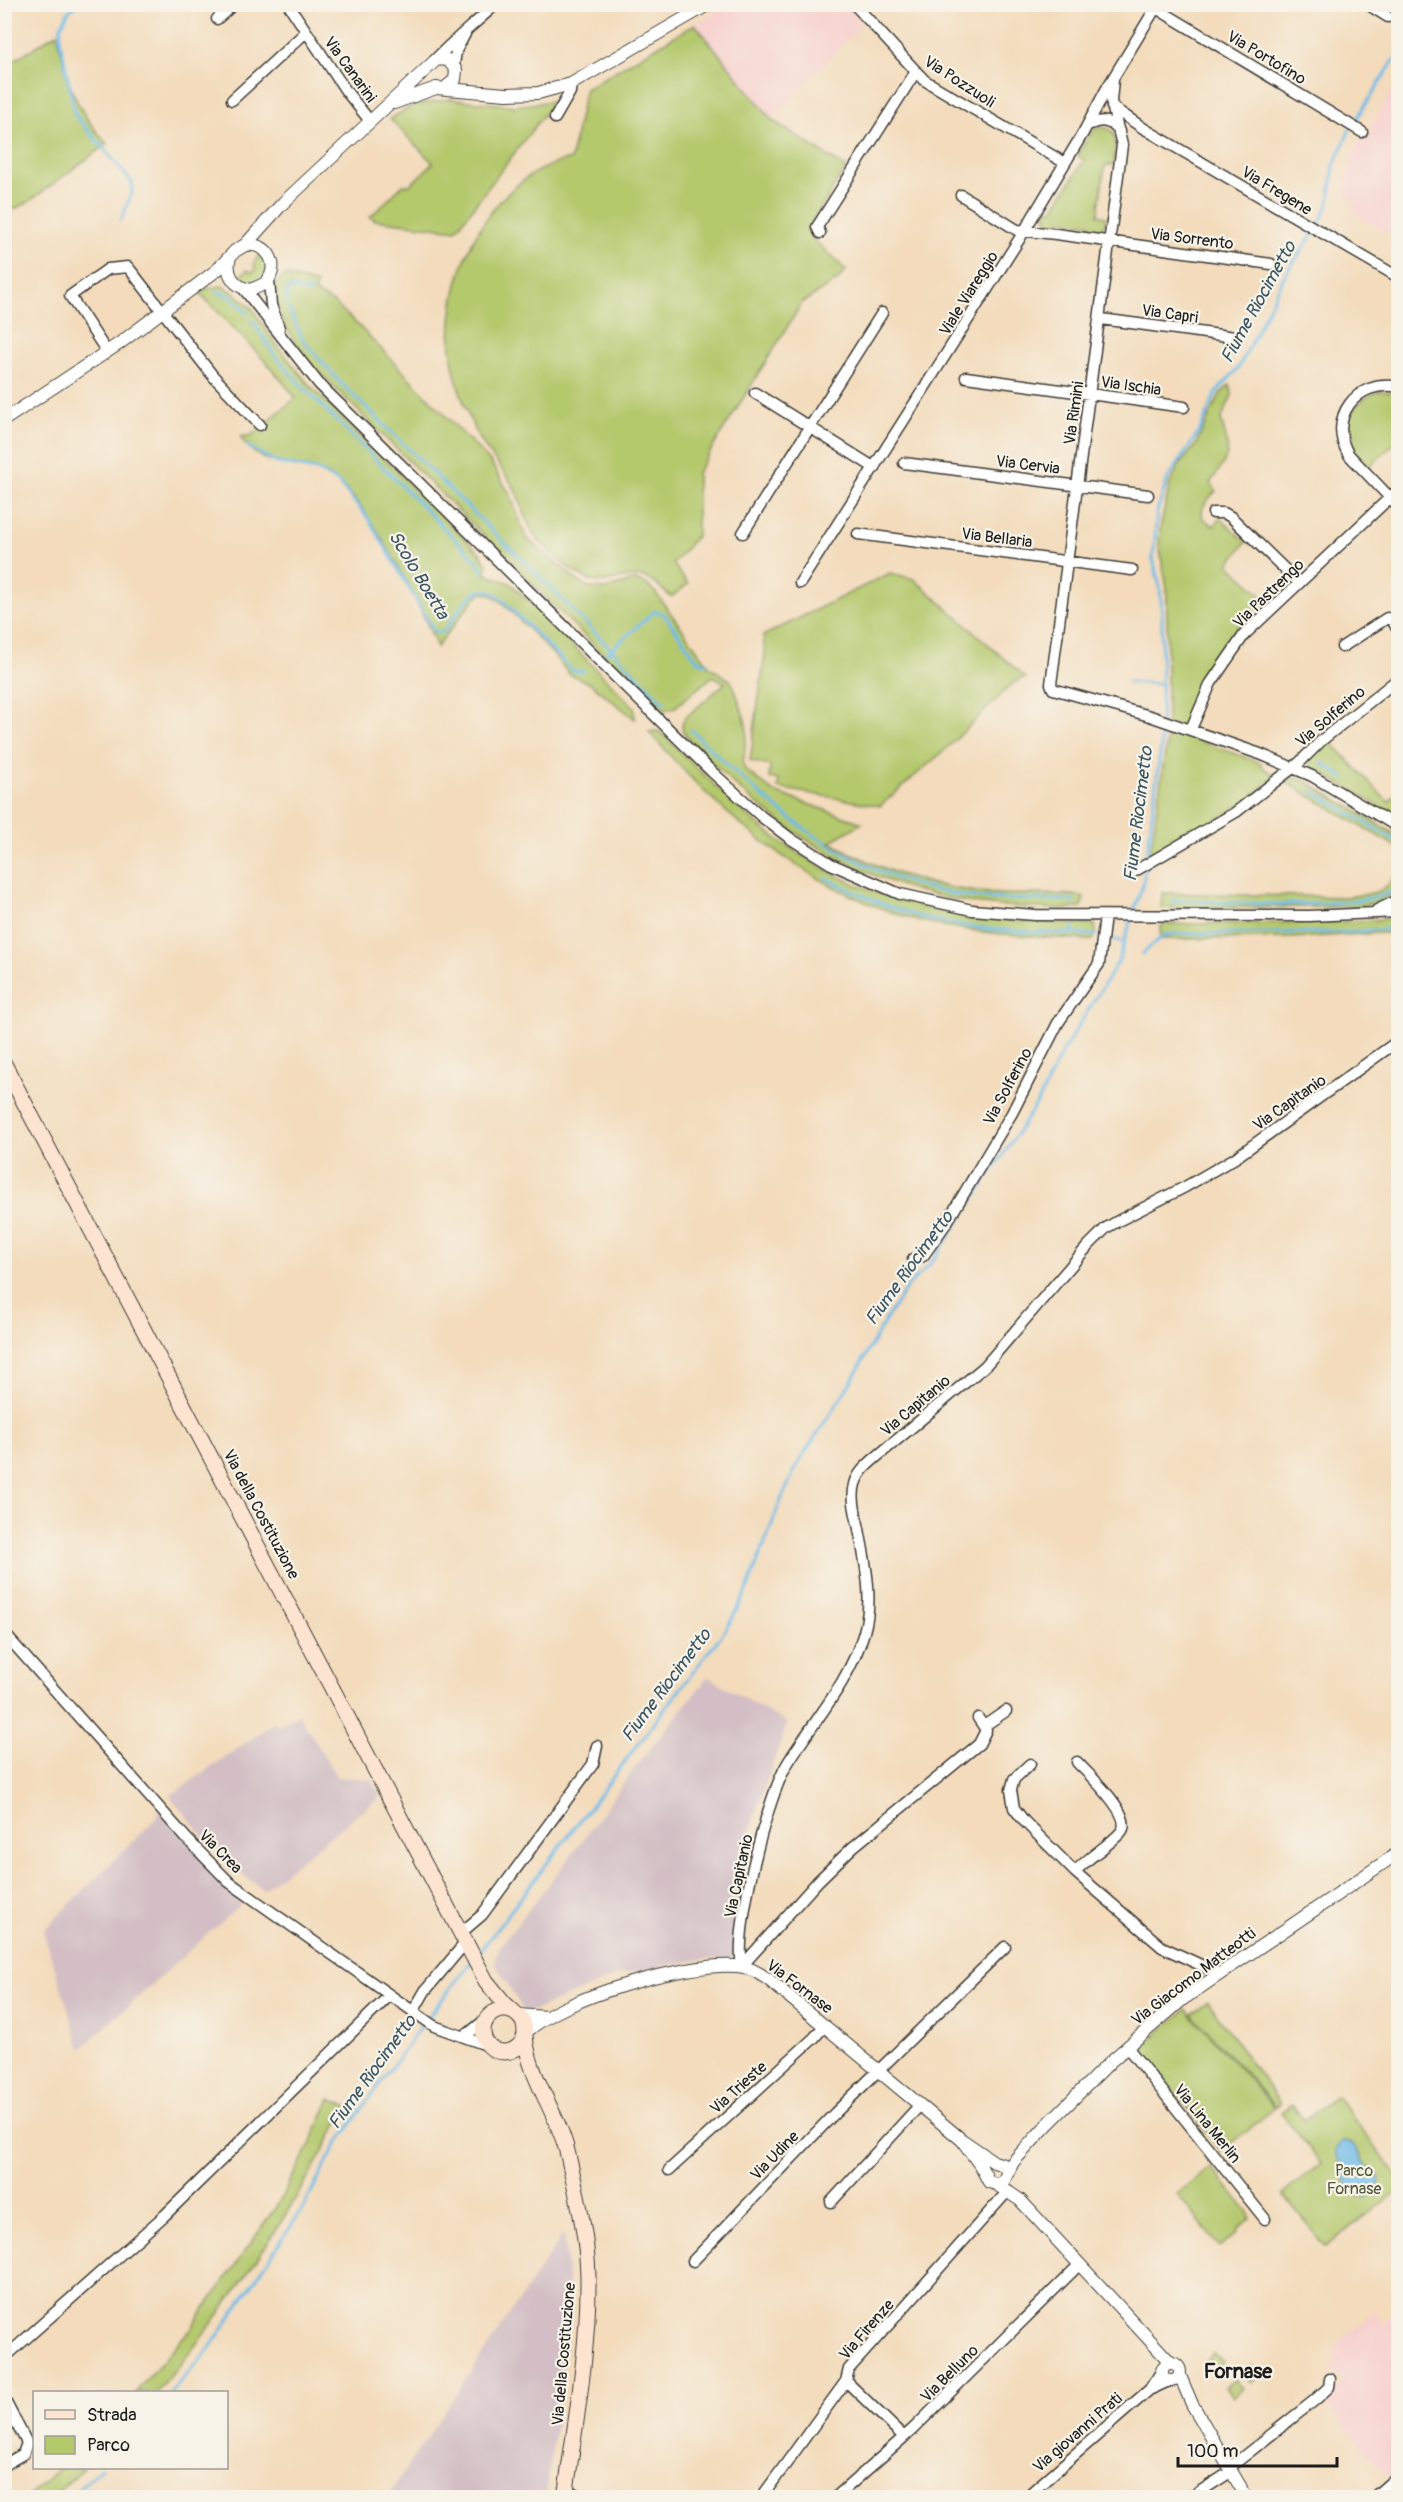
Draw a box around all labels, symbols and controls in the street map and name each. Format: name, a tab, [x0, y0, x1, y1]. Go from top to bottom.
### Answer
street label: Via Portofino	[1223, 26, 1310, 90]
street label: Via Canarini	[319, 33, 381, 107]
street label: Via Pozzuoli	[920, 51, 999, 112]
street label: Via Fregene	[1238, 162, 1316, 220]
street label: Via Sorrento	[1149, 224, 1235, 254]
water label: Fiume Riocimetto	[1216, 236, 1302, 367]
street label: Viale Viareggio	[935, 247, 1003, 339]
street label: Via Capri	[1140, 300, 1200, 328]
street label: Via Ischia	[1099, 372, 1163, 400]
street label: Via Rimini	[1060, 380, 1088, 446]
street label: Via Cervia	[995, 451, 1061, 479]
street label: Via Bellaria	[960, 524, 1034, 552]
water label: Scolo Boetta	[383, 527, 455, 625]
street label: Via Pastrengo	[1229, 555, 1309, 633]
street label: Via Solferino	[1292, 682, 1370, 752]
water label: Fiume Riocimetto	[1119, 744, 1158, 883]
street label: Via Solferino	[979, 1044, 1037, 1129]
street label: Via Capitanio	[1249, 1070, 1330, 1135]
water label: Fiume Riocimetto	[860, 1206, 959, 1330]
street label: Via Capitanio	[877, 1371, 955, 1441]
street label: Via della Costituzione	[219, 1446, 304, 1583]
water label: Fiume Riocimetto	[616, 1623, 717, 1746]
street label: Via Crea	[194, 1826, 246, 1878]
street label: Via Capitanio	[720, 1832, 758, 1920]
street label: Via Giacomo Matteotti	[1128, 1923, 1260, 2030]
street label: Via Fornase	[762, 1955, 837, 2018]
water label: Fiume Riocimetto	[323, 2010, 422, 2134]
street label: Via Trieste	[706, 2057, 771, 2118]
street label: Via Lina Merlin	[1169, 2080, 1245, 2167]
street label: Via Udine	[746, 2127, 803, 2185]
park label: Parco Fornase	[1327, 2161, 1381, 2199]
street label: Via della Costituzione	[548, 2282, 580, 2427]
street label: Via Firenze	[835, 2295, 899, 2364]
street label: Via Belluno	[917, 2340, 983, 2407]
district label: Fornase	[1204, 2359, 1273, 2384]
street label: Via giovanni Prati	[1029, 2388, 1127, 2477]
legend	[33, 2391, 228, 2469]
text: Strada	[87, 2404, 137, 2427]
scale bar	[1178, 2430, 1337, 2468]
text: Parco	[87, 2434, 130, 2457]
text: 100 m	[1187, 2440, 1239, 2463]

